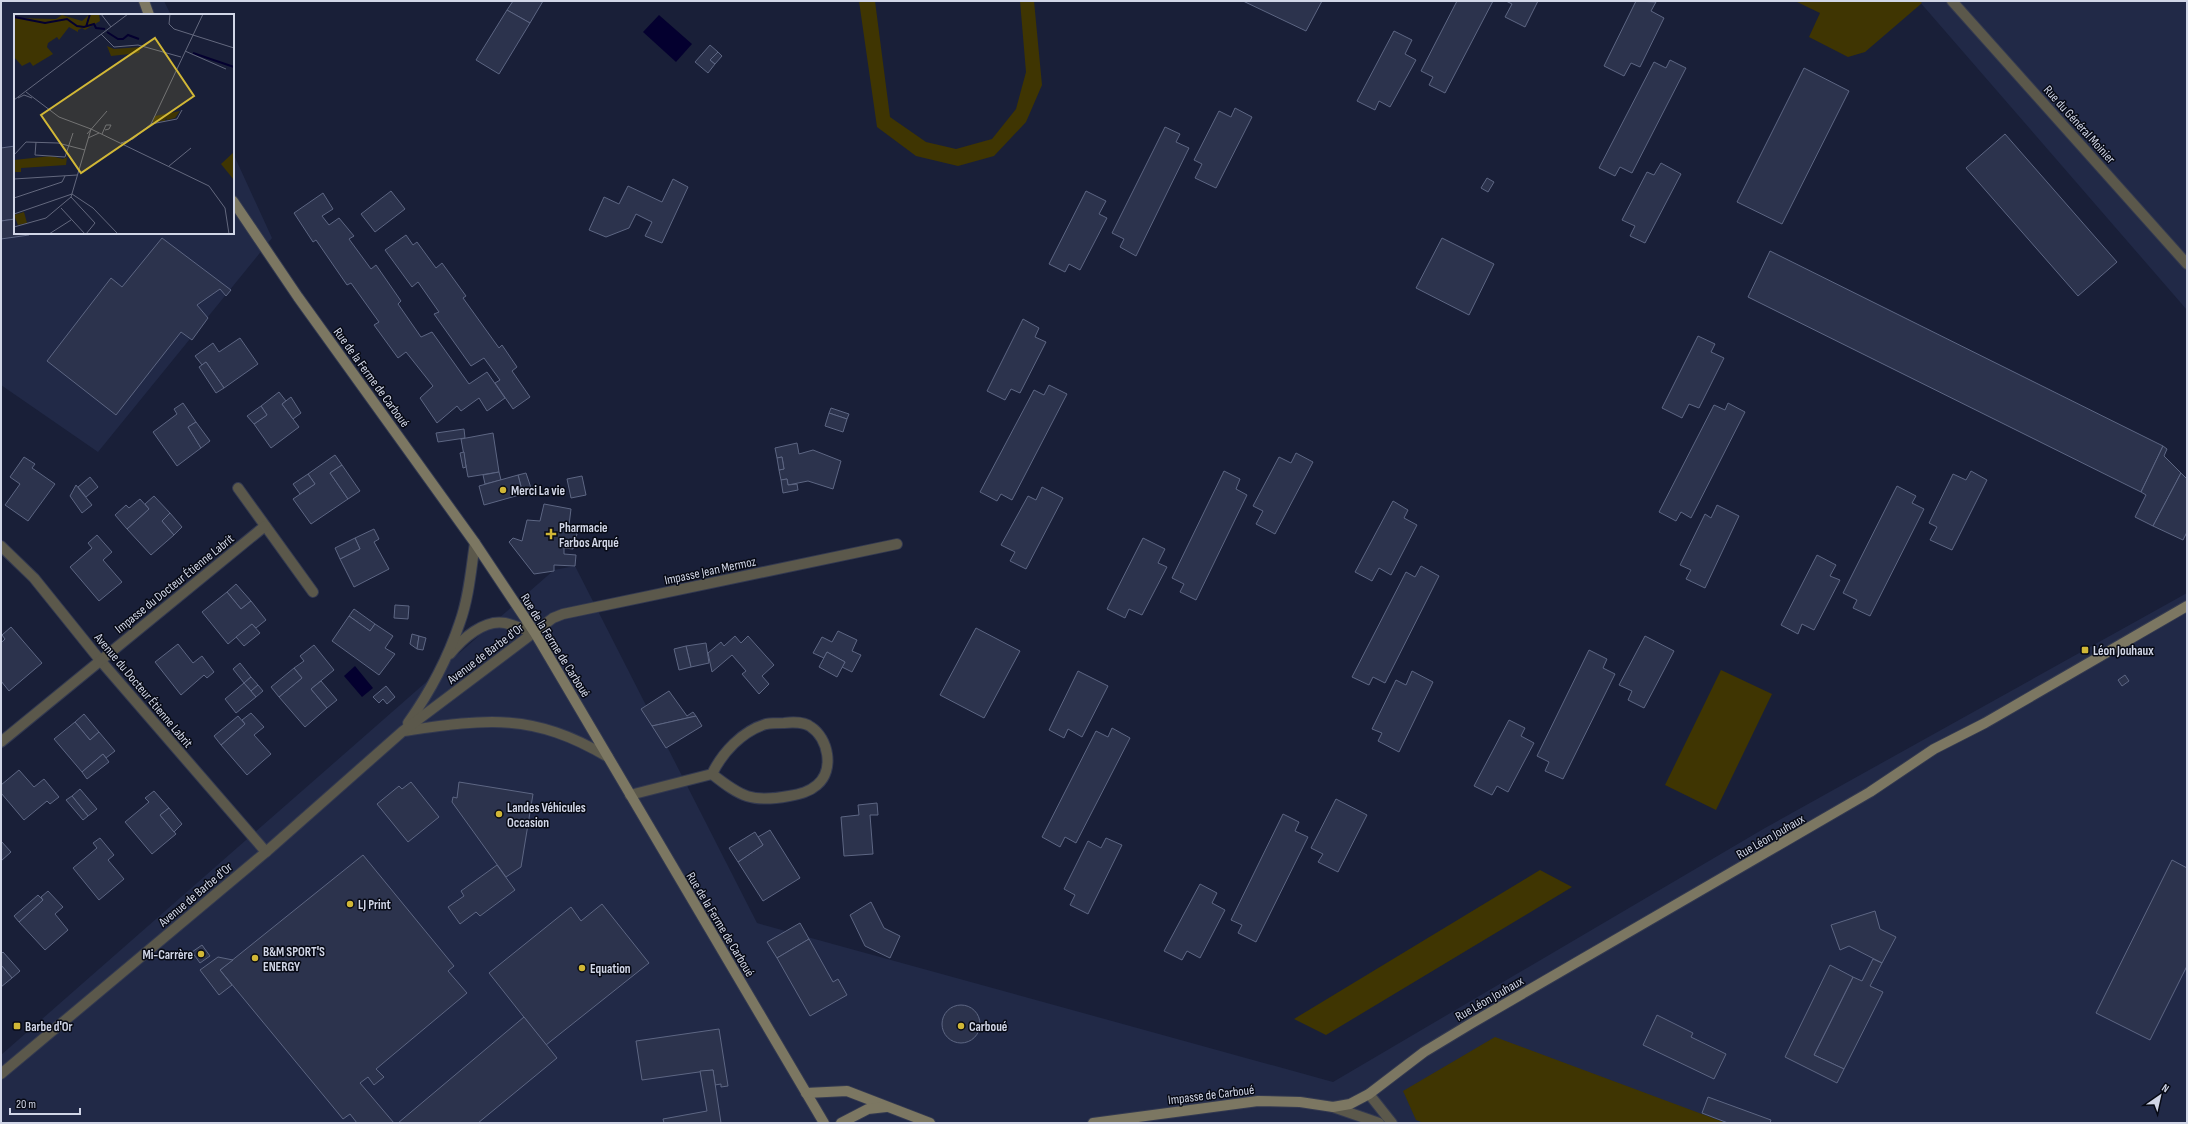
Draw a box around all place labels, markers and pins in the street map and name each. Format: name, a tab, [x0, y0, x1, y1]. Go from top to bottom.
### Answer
place label: Merci La vie	[511, 483, 565, 499]
marker: Merci La vie	[498, 485, 508, 495]
place label: Pharmacie Farbos Arqué	[559, 520, 619, 551]
marker: Pharmacie Farbos Arqué	[546, 529, 556, 539]
place label: Léon Jouhaux	[2093, 643, 2154, 659]
marker: Léon Jouhaux	[2080, 645, 2090, 655]
place label: Landes Véhicules Occasion	[507, 800, 586, 831]
marker: Landes Véhicules Occasion	[494, 809, 504, 819]
place label: LJ Print	[358, 897, 392, 913]
marker: LJ Print	[345, 899, 355, 909]
place label: B&M SPORT'S ENERGY	[263, 944, 325, 975]
place label: Mi-Carrère	[142, 947, 193, 963]
marker: Mi-Carrère	[196, 949, 206, 959]
marker: B&M SPORT'S ENERGY	[250, 953, 260, 963]
place label: Equation	[590, 961, 631, 977]
marker: Equation	[577, 963, 587, 973]
place label: Barbe d'Or	[25, 1019, 73, 1035]
place label: Carboué	[969, 1019, 1008, 1035]
marker: Barbe d'Or	[12, 1021, 22, 1031]
marker: Carboué	[956, 1021, 966, 1031]

